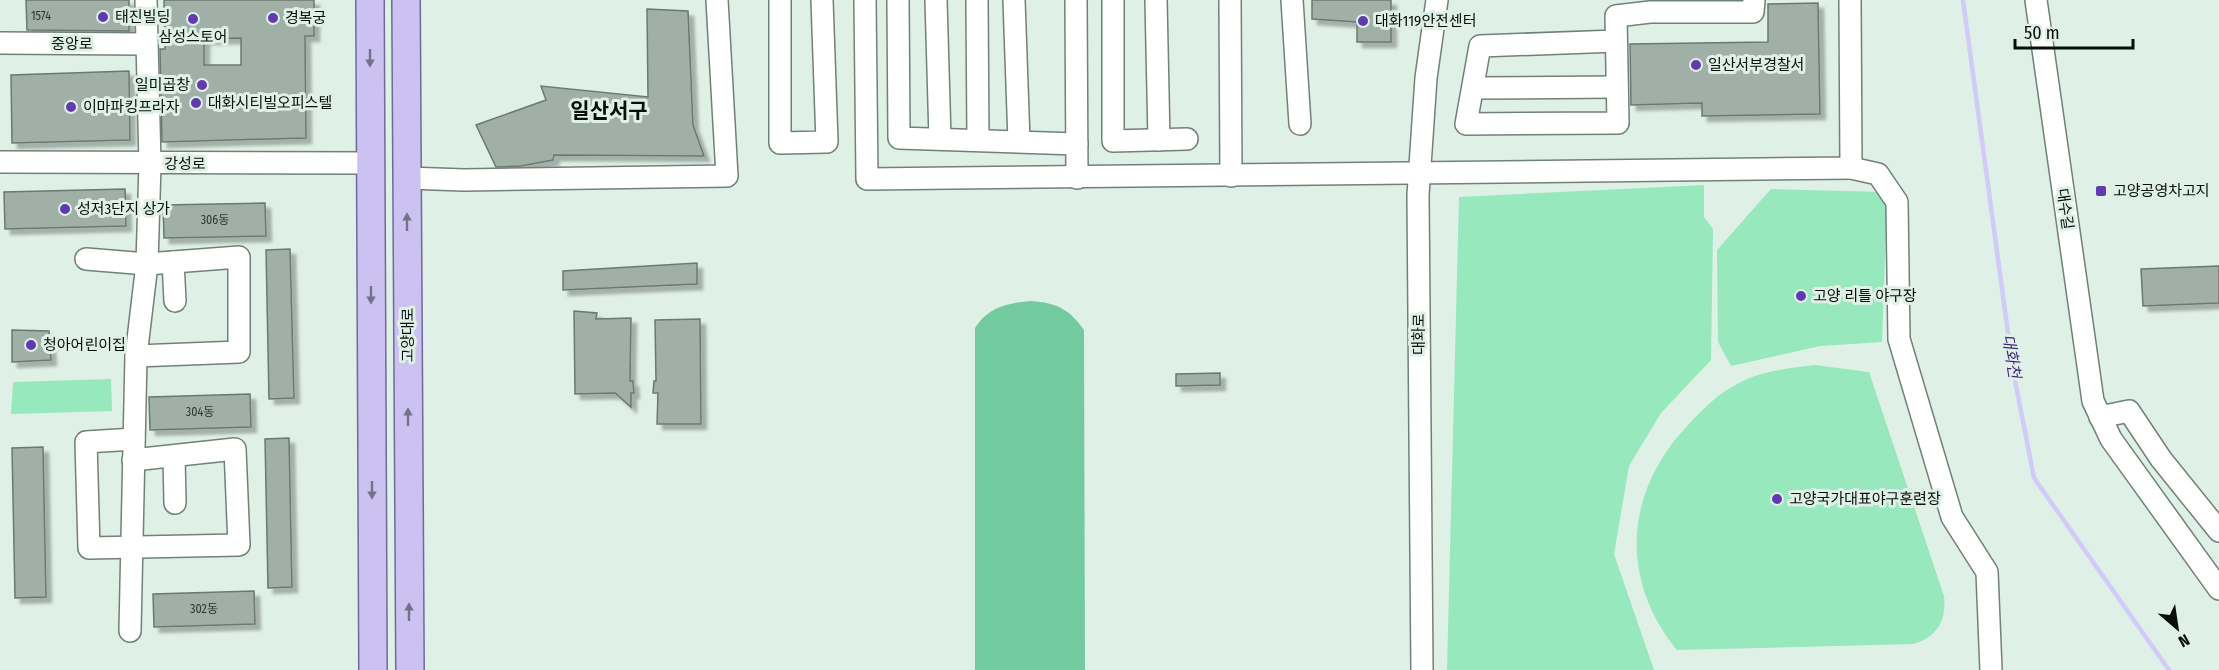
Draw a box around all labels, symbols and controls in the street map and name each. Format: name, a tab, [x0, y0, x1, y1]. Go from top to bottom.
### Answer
place label: 태진빌딩	[115, 8, 170, 26]
house number: 1574	[31, 9, 51, 23]
place label: 경복궁	[285, 9, 326, 27]
marker: 태진빌딩	[96, 10, 110, 24]
marker: 경복궁	[266, 11, 280, 25]
marker: 삼성스토어	[186, 12, 200, 26]
place label: 대화119안전센터	[1375, 12, 1477, 30]
scale bar	[2015, 12, 2134, 50]
marker: 대화119안전센터	[1356, 14, 1370, 28]
text: 50 m	[2024, 22, 2060, 44]
place label: 삼성스토어	[158, 28, 228, 46]
street label: 중앙로	[51, 35, 93, 53]
one-way arrow	[366, 49, 375, 68]
place label: 일산서부경찰서	[1708, 56, 1805, 74]
marker: 일산서부경찰서	[1689, 58, 1703, 72]
place label: 일미곱창	[135, 76, 190, 94]
marker: 일미곱창	[195, 78, 209, 92]
place label: 대화시티빌오피스텔	[208, 94, 332, 112]
marker: 대화시티빌오피스텔	[189, 96, 203, 110]
place label: 이마파킹프라자	[83, 98, 180, 116]
district label: 일산서구	[570, 98, 648, 124]
marker: 이마파킹프라자	[64, 100, 78, 114]
street label: 강성로	[164, 155, 206, 173]
place label: 고양공영차고지	[2113, 182, 2210, 200]
marker: 고양공영차고지	[2094, 184, 2108, 198]
street label: 대수길	[2053, 187, 2077, 231]
place label: 성저3단지 상가	[77, 200, 170, 218]
marker: 성저3단지 상가	[58, 202, 72, 216]
one-way arrow	[403, 212, 412, 231]
house number: 306동	[201, 213, 229, 227]
one-way arrow	[367, 286, 376, 305]
place label: 고양 리틀 야구장	[1813, 287, 1917, 305]
marker: 고양 리틀 야구장	[1794, 289, 1808, 303]
street label: 고양대로	[399, 307, 417, 363]
street label: 대화로	[1410, 313, 1428, 355]
water label: 대화천	[1999, 333, 2025, 382]
place label: 청아어린이집	[43, 336, 126, 354]
marker: 청아어린이집	[24, 338, 38, 352]
house number: 304동	[186, 405, 214, 419]
one-way arrow	[403, 407, 413, 426]
one-way arrow	[367, 481, 377, 500]
place label: 고양국가대표야구훈련장	[1789, 490, 1941, 508]
marker: 고양국가대표야구훈련장	[1770, 492, 1784, 506]
north arrow	[2147, 598, 2207, 658]
house number: 302동	[190, 602, 218, 616]
one-way arrow	[404, 602, 414, 621]
text: N	[2175, 630, 2193, 651]

